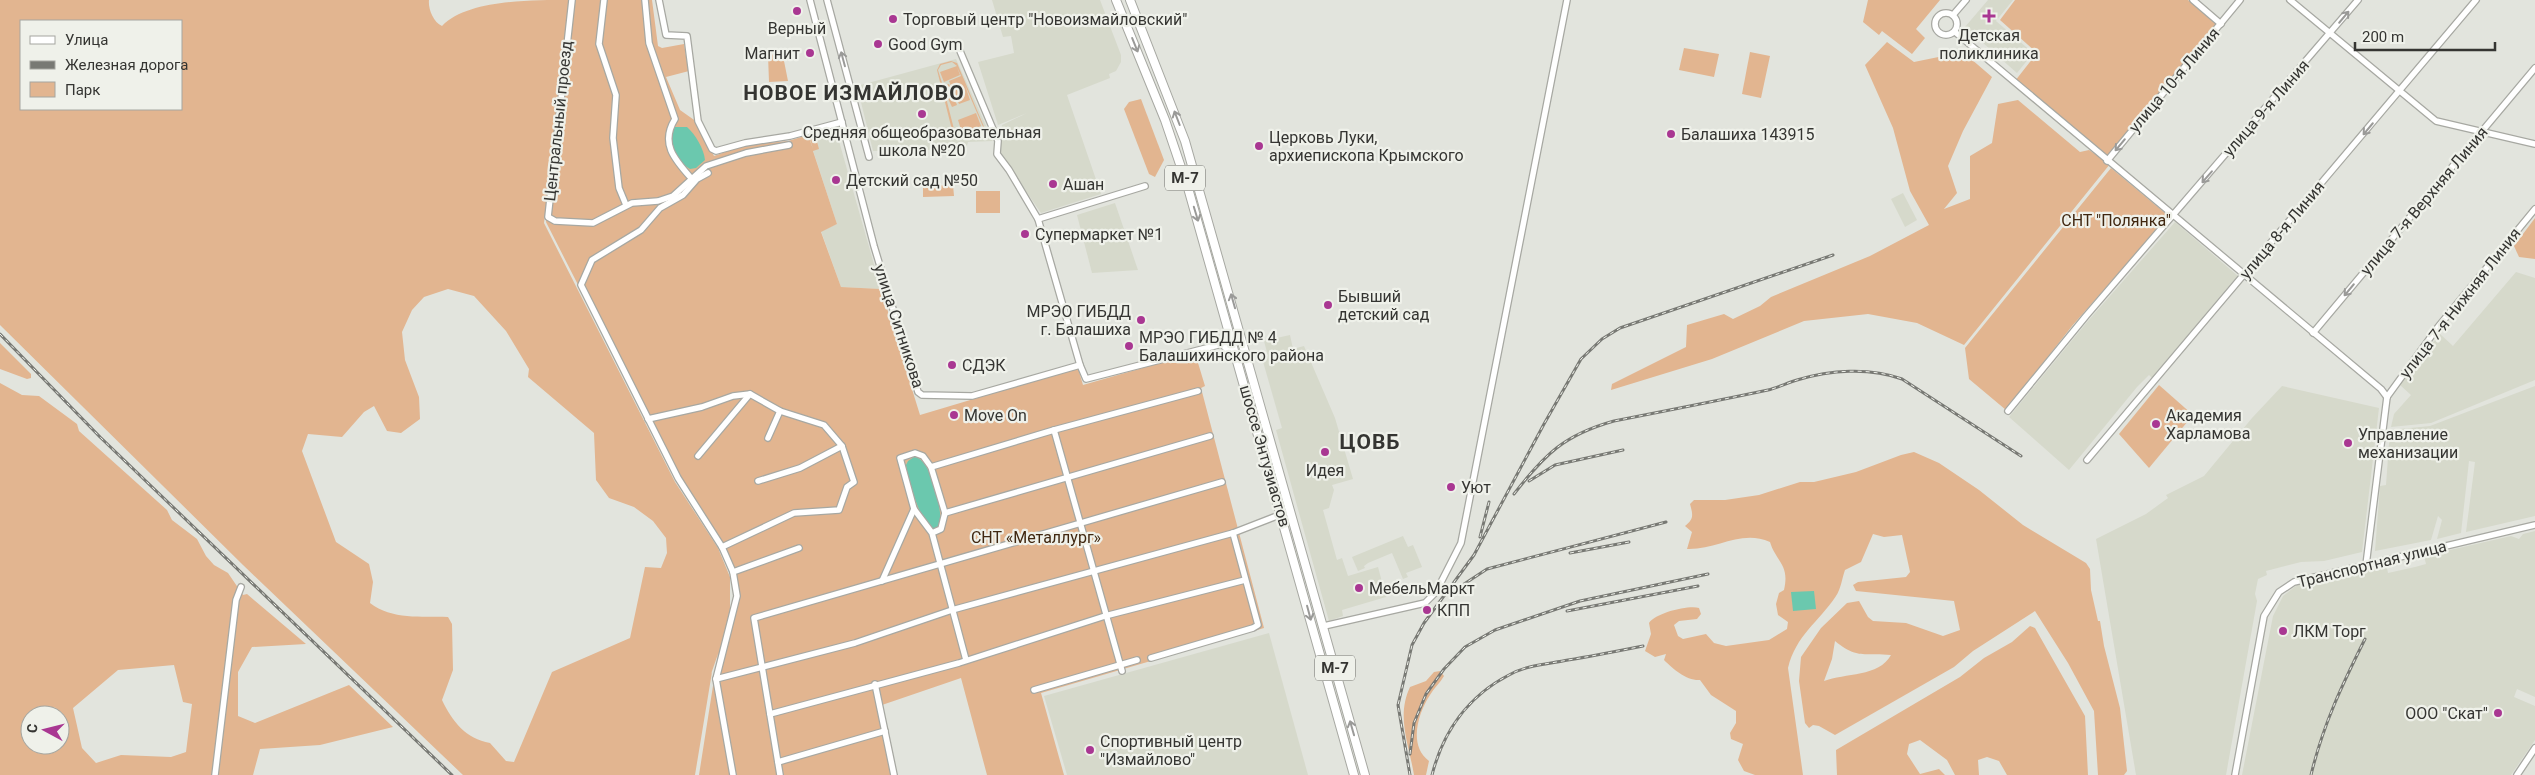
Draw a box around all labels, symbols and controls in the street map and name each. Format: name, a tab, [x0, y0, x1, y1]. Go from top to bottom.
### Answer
marker: Верный	[791, 5, 803, 17]
marker: Детская поликлиника	[1982, 9, 1996, 23]
place label: Торговый центр "Новоизмайловский"	[903, 10, 1187, 29]
one-way arrow	[2339, 10, 2350, 23]
marker: Торговый центр "Новоизмайловский"	[887, 13, 899, 25]
place label: Верный	[768, 19, 826, 38]
legend	[20, 20, 182, 110]
scale bar	[2355, 20, 2495, 52]
street label: улица 10-я Линия	[2125, 24, 2223, 136]
place label: Детская поликлиника	[1939, 26, 2039, 63]
text: 200 m	[2362, 28, 2404, 46]
text: Улица	[65, 31, 108, 49]
place label: Good Gym	[888, 35, 963, 54]
one-way arrow	[1131, 37, 1140, 52]
marker: Good Gym	[872, 38, 884, 50]
street label: Центральный проезд	[540, 40, 576, 202]
place label: Магнит	[744, 44, 800, 63]
marker: Магнит	[804, 47, 816, 59]
one-way arrow	[837, 52, 847, 68]
text: Железная дорога	[65, 56, 188, 74]
street label: улица 9-я Линия	[2219, 56, 2313, 160]
text: Парк	[65, 81, 100, 99]
district label: НОВОЕ ИЗМАЙЛОВО	[743, 81, 965, 105]
marker: Средняя общеобразовательная школа №20	[916, 108, 928, 120]
one-way arrow	[1172, 111, 1181, 127]
one-way arrow	[2363, 122, 2374, 135]
place label: Средняя общеобразовательная школа №20	[803, 123, 1041, 160]
street label: улица 7-я Верхняя Линия	[2356, 123, 2492, 279]
place label: Балашиха 143915	[1681, 125, 1814, 144]
place label: Церковь Луки, архиепископа Крымского	[1269, 128, 1464, 165]
marker: Балашиха 143915	[1665, 128, 1677, 140]
one-way arrow	[2114, 139, 2125, 152]
marker: Церковь Луки, архиепископа Крымского	[1253, 140, 1265, 152]
road number: М-7	[1165, 166, 1205, 190]
one-way arrow	[2202, 170, 2213, 183]
place label: Детский сад №50	[846, 171, 978, 190]
marker: Детский сад №50	[830, 174, 842, 186]
place label: Ашан	[1063, 175, 1104, 194]
street label: улица 8-я Линия	[2236, 177, 2328, 283]
marker: Ашан	[1047, 178, 1059, 190]
one-way arrow	[1192, 206, 1202, 222]
park label: СНТ "Полянка"	[2061, 211, 2171, 230]
street label: улица 7-я Нижняя Линия	[2395, 224, 2525, 382]
place label: Супермаркет №1	[1035, 225, 1163, 244]
marker: Супермаркет №1	[1019, 228, 1031, 240]
street label: улица Ситникова	[870, 262, 928, 390]
one-way arrow	[2344, 284, 2355, 297]
place label: Бывший детский сад	[1338, 287, 1430, 324]
one-way arrow	[1227, 293, 1237, 309]
marker: Бывший детский сад	[1322, 299, 1334, 311]
place label: МРЭО ГИБДД г. Балашиха	[1027, 302, 1131, 339]
marker: МРЭО ГИБДД г. Балашиха	[1135, 314, 1147, 326]
place label: МРЭО ГИБДД № 4 Балашихинского района	[1139, 328, 1324, 365]
marker: МРЭО ГИБДД № 4 Балашихинского района	[1123, 340, 1135, 352]
place label: СДЭК	[962, 356, 1006, 375]
marker: СДЭК	[946, 359, 958, 371]
street label: шоссе Энтузиастов	[1236, 383, 1294, 529]
place label: Move On	[964, 406, 1027, 425]
place label: Академия Харламова	[2166, 406, 2250, 443]
marker: Move On	[948, 409, 960, 421]
marker: Академия Харламова	[2150, 418, 2162, 430]
place label: Управление механизации	[2358, 425, 2458, 462]
district label: ЦОВБ	[1340, 430, 1400, 454]
marker: Управление механизации	[2342, 437, 2354, 449]
marker: Идея	[1319, 446, 1331, 458]
place label: Идея	[1306, 461, 1344, 480]
place label: Уют	[1461, 478, 1491, 497]
marker: Уют	[1445, 481, 1457, 493]
park label: СНТ «Металлург»	[971, 528, 1101, 547]
street label: Транспортная улица	[2295, 536, 2449, 592]
place label: МебельМаркт	[1369, 579, 1475, 598]
marker: МебельМаркт	[1353, 582, 1365, 594]
place label: КПП	[1437, 601, 1470, 620]
marker: КПП	[1421, 604, 1433, 616]
one-way arrow	[1305, 605, 1314, 621]
place label: ЛКМ Торг	[2293, 622, 2366, 641]
marker: ЛКМ Торг	[2277, 625, 2289, 637]
road number: М-7	[1315, 656, 1355, 680]
place label: ООО "Скат"	[2405, 704, 2488, 723]
north arrow	[20, 705, 70, 755]
marker: ООО "Скат"	[2492, 707, 2504, 719]
one-way arrow	[1347, 720, 1357, 736]
text: С	[24, 723, 41, 734]
place label: Спортивный центр "Измайлово"	[1100, 732, 1242, 769]
marker: Спортивный центр "Измайлово"	[1084, 744, 1096, 756]

